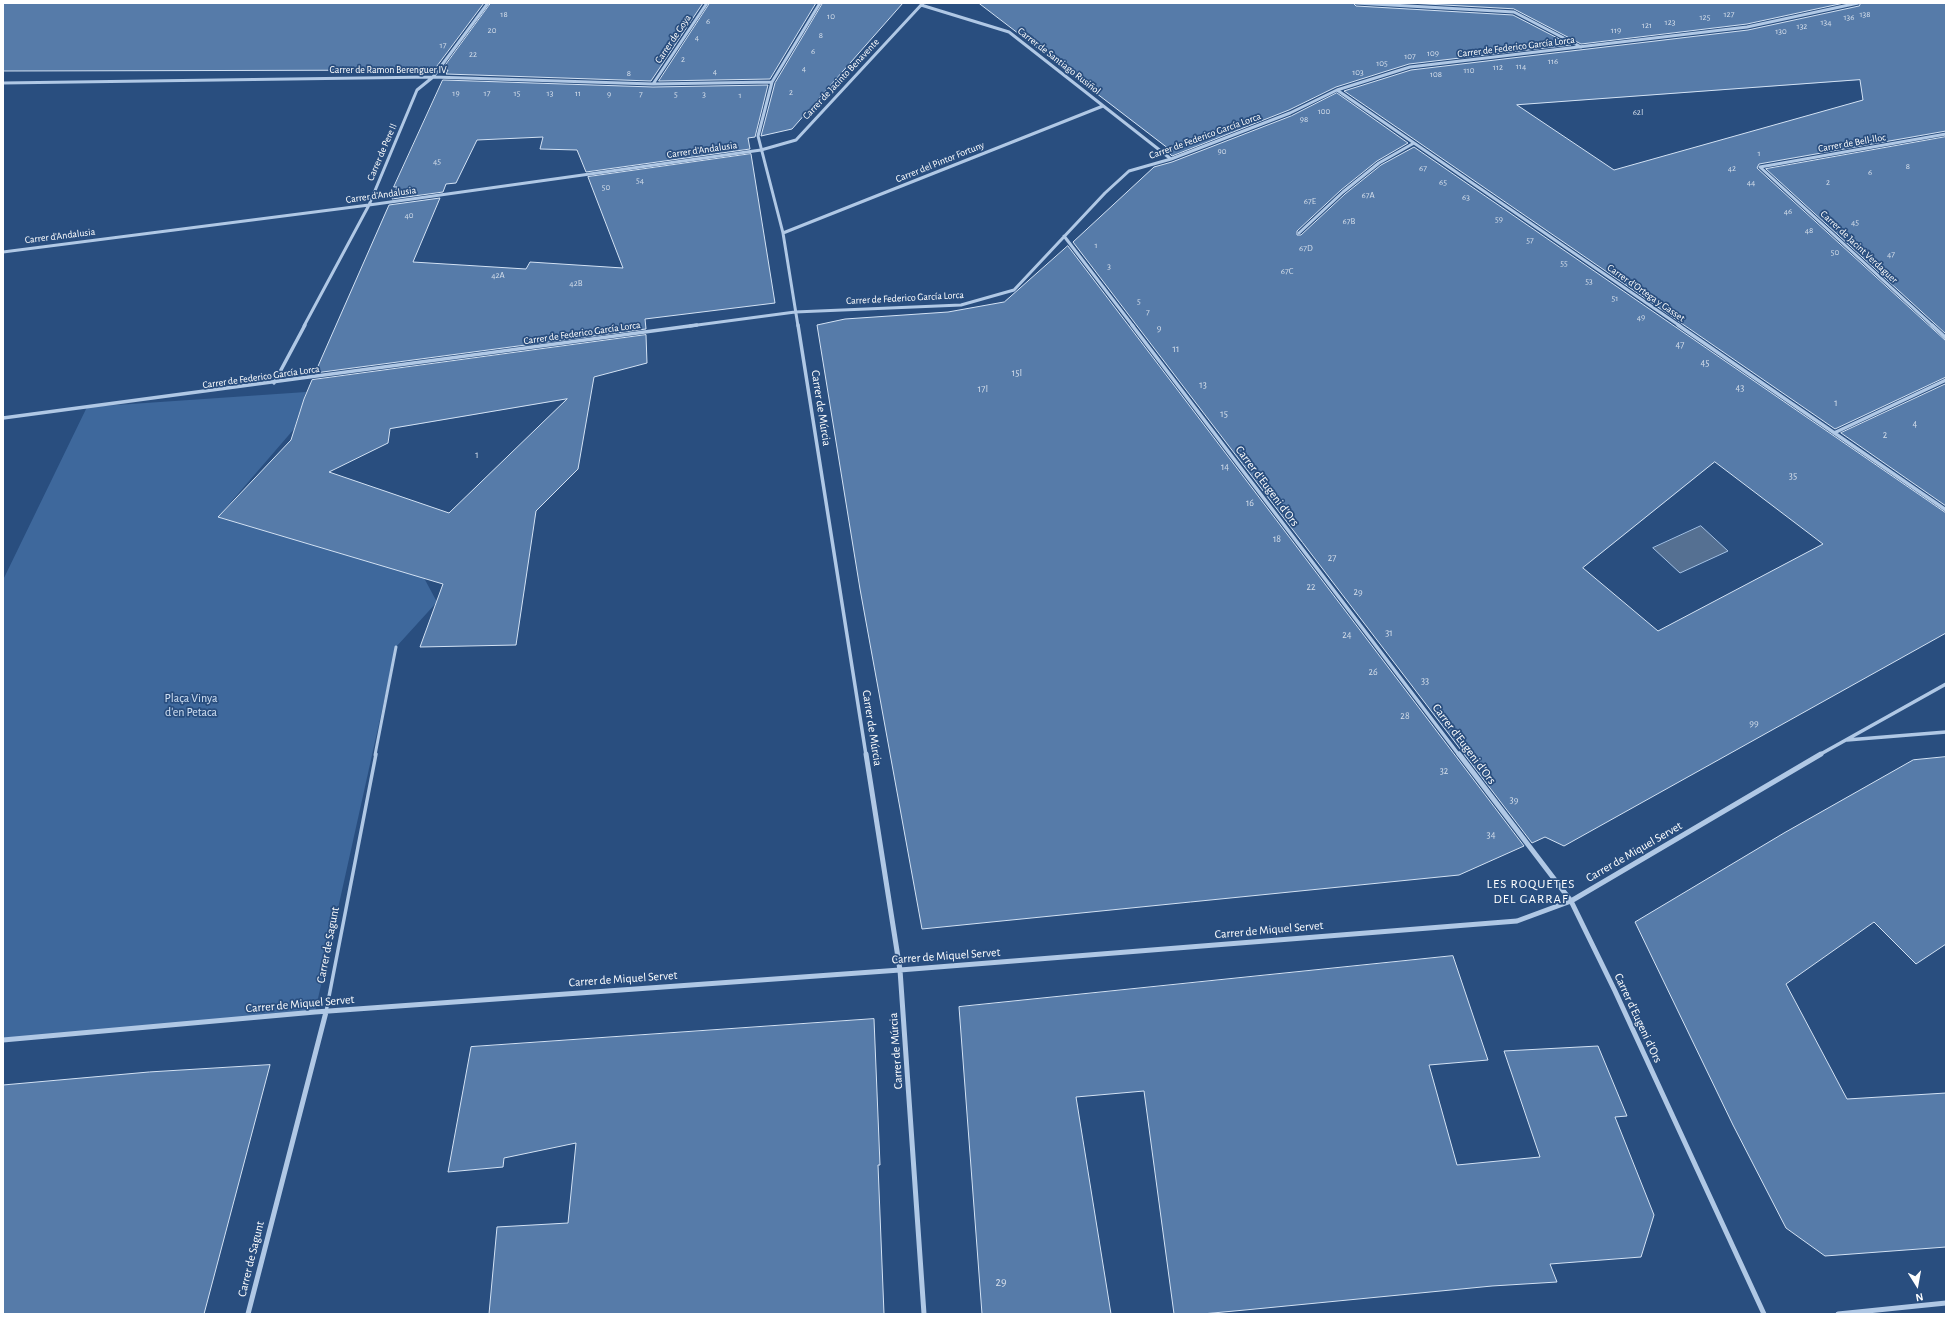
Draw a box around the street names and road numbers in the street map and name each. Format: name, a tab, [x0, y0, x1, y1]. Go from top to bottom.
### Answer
street label: Carrer de Goya	[652, 12, 694, 66]
street label: Carrer de Santiago Rusiñol	[1015, 25, 1103, 97]
street label: Carrer de Federico García Lorca	[1457, 34, 1575, 60]
street label: Carrer de Jacinto Benavente	[800, 36, 882, 122]
street label: Carrer de Ramon Berenguer IV	[329, 64, 447, 76]
street label: Carrer de Federico García Lorca	[1147, 110, 1263, 162]
street label: Carrer de Pere II	[364, 121, 400, 183]
street label: Carrer de Bell-lloc	[1817, 131, 1887, 155]
street label: Carrer d'Andalusia	[666, 139, 738, 161]
street label: Carrer del Pintor Fortuny	[894, 139, 986, 185]
street label: Carrer d'Andalusia	[345, 184, 417, 206]
street label: Carrer de Jacint Verdaguer	[1818, 208, 1900, 286]
street label: Carrer d'Andalusia	[24, 226, 96, 246]
street label: Carrer d'Ortega y Gasset	[1605, 262, 1687, 324]
street label: Carrer de Federico García Lorca	[846, 289, 964, 307]
street label: Carrer de Federico García Lorca	[523, 319, 641, 347]
street label: Carrer de Federico García Lorca	[202, 363, 320, 391]
street label: Carrer de Múrcia	[808, 369, 834, 447]
street label: Carrer d'Eugeni d'Ors	[1232, 443, 1302, 529]
street label: Carrer de Múrcia	[859, 689, 885, 767]
street label: Carrer d'Eugeni d'Ors	[1429, 701, 1499, 787]
street label: Carrer de Miquel Servet	[1583, 819, 1685, 885]
street label: Carrer de Sagunt	[314, 906, 342, 984]
street label: Carrer de Miquel Servet	[1214, 918, 1324, 942]
street label: Carrer de Miquel Servet	[891, 945, 1001, 967]
street label: Carrer de Miquel Servet	[568, 968, 678, 990]
street label: Carrer d'Eugeni d'Ors	[1611, 971, 1665, 1065]
street label: Carrer de Miquel Servet	[245, 992, 355, 1016]
street label: Carrer de Múrcia	[886, 1012, 906, 1090]
street label: Carrer de Sagunt	[235, 1220, 267, 1298]

